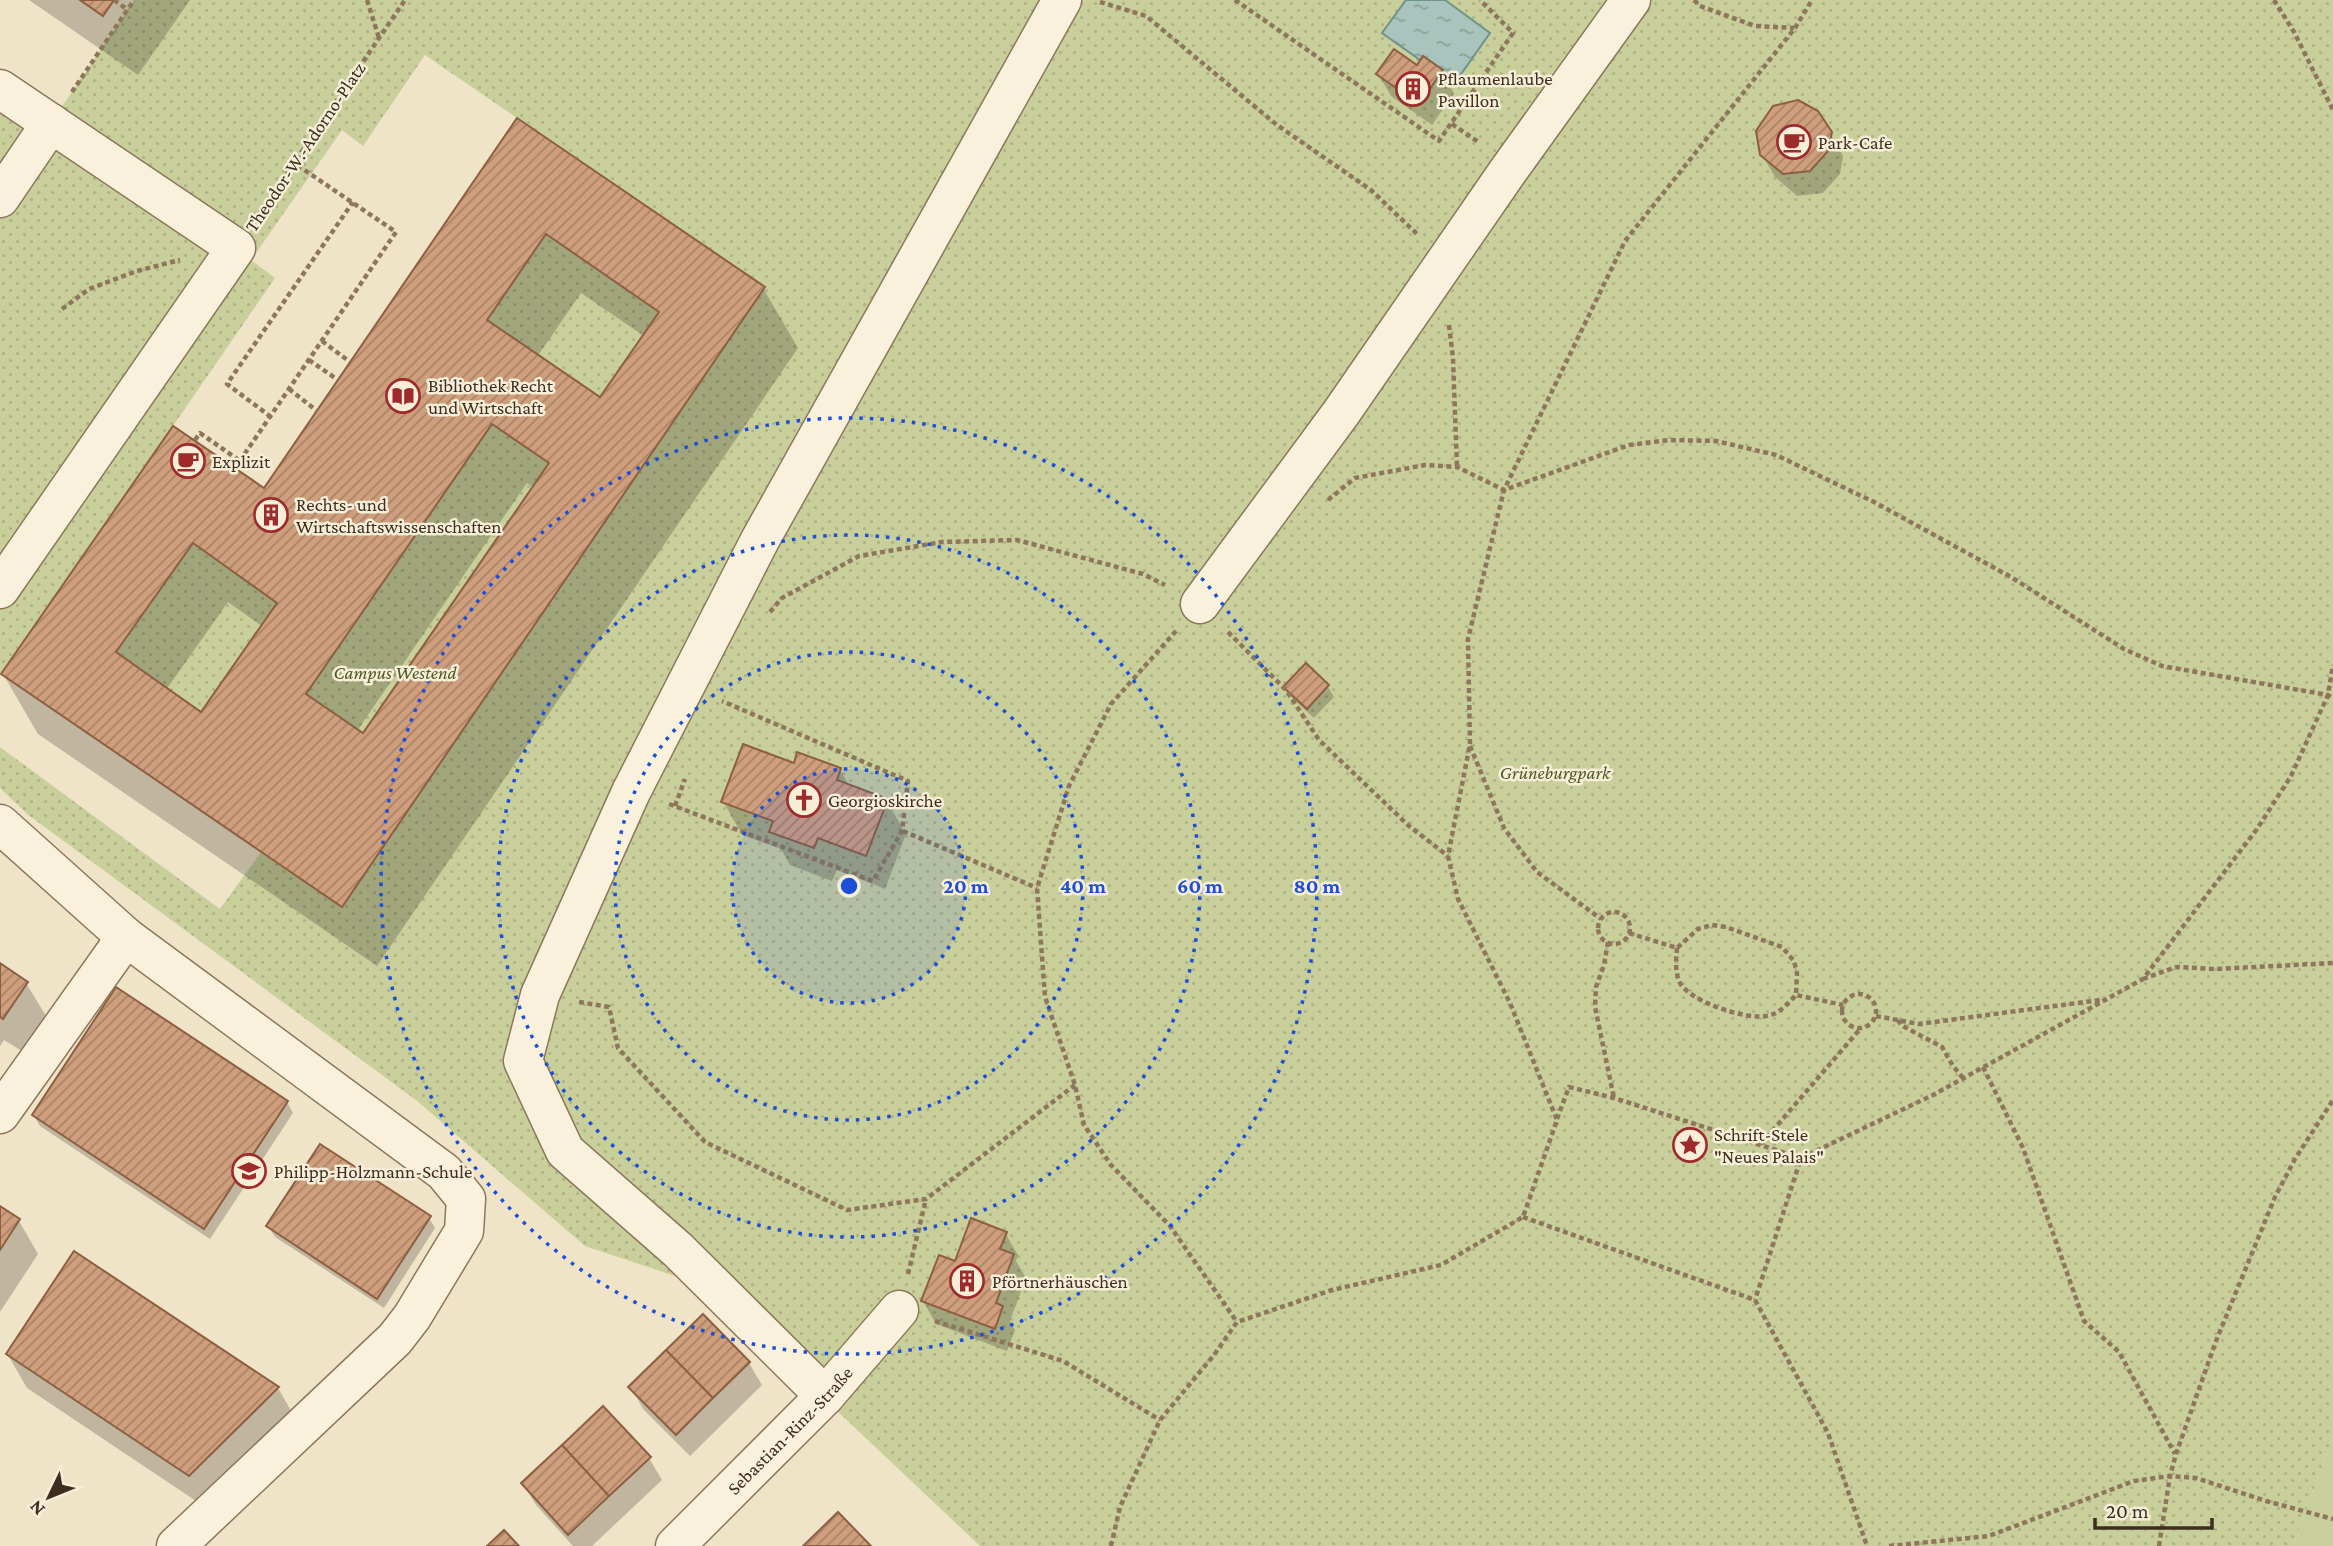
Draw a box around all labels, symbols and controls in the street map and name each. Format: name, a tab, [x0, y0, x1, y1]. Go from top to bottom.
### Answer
street label: Theodor-W.-Adorno-Platz	[240, 58, 370, 236]
place label: Pflaumenlaube Pavillon	[1438, 68, 1553, 111]
building icon: Pflaumenlaube Pavillon	[1394, 70, 1432, 108]
cafe icon: Park-Cafe	[1775, 123, 1813, 161]
place label: Park-Cafe	[1818, 132, 1892, 153]
place label: Bibliothek Recht und Wirtschaft	[428, 375, 554, 418]
library icon: Bibliothek Recht und Wirtschaft	[384, 377, 422, 415]
cafe icon: Explizit	[169, 442, 207, 480]
place label: Explizit	[212, 451, 271, 472]
place label: Rechts- und Wirtschaftswissenschaften	[296, 494, 501, 537]
building icon: Rechts- und Wirtschaftswissenschaften	[252, 496, 290, 534]
park label: Campus Westend	[334, 662, 458, 683]
park label: Grüneburgpark	[1500, 762, 1611, 783]
church icon: Georgioskirche	[785, 781, 823, 819]
place label: Georgioskirche	[828, 790, 942, 811]
centre of rings	[837, 874, 861, 898]
text: 20 m	[943, 874, 989, 898]
text: 40 m	[1060, 874, 1106, 898]
text: 60 m	[1177, 874, 1223, 898]
text: 80 m	[1294, 874, 1341, 898]
place label: Schrift-Stele "Neues Palais"	[1714, 1124, 1824, 1167]
place icon: Schrift-Stele "Neues Palais"	[1671, 1126, 1709, 1164]
school or university icon: Philipp-Holzmann-Schule	[230, 1152, 268, 1190]
place label: Philipp-Holzmann-Schule	[274, 1161, 472, 1182]
building icon: Pförtnerhäuschen	[948, 1262, 986, 1300]
place label: Pförtnerhäuschen	[992, 1271, 1128, 1292]
street label: Sebastian-Rinz-Straße	[723, 1362, 856, 1498]
north arrow	[14, 1462, 84, 1532]
scale bar	[2095, 1486, 2212, 1530]
text: N	[25, 1496, 49, 1520]
text: 20 m	[2106, 1499, 2149, 1523]

